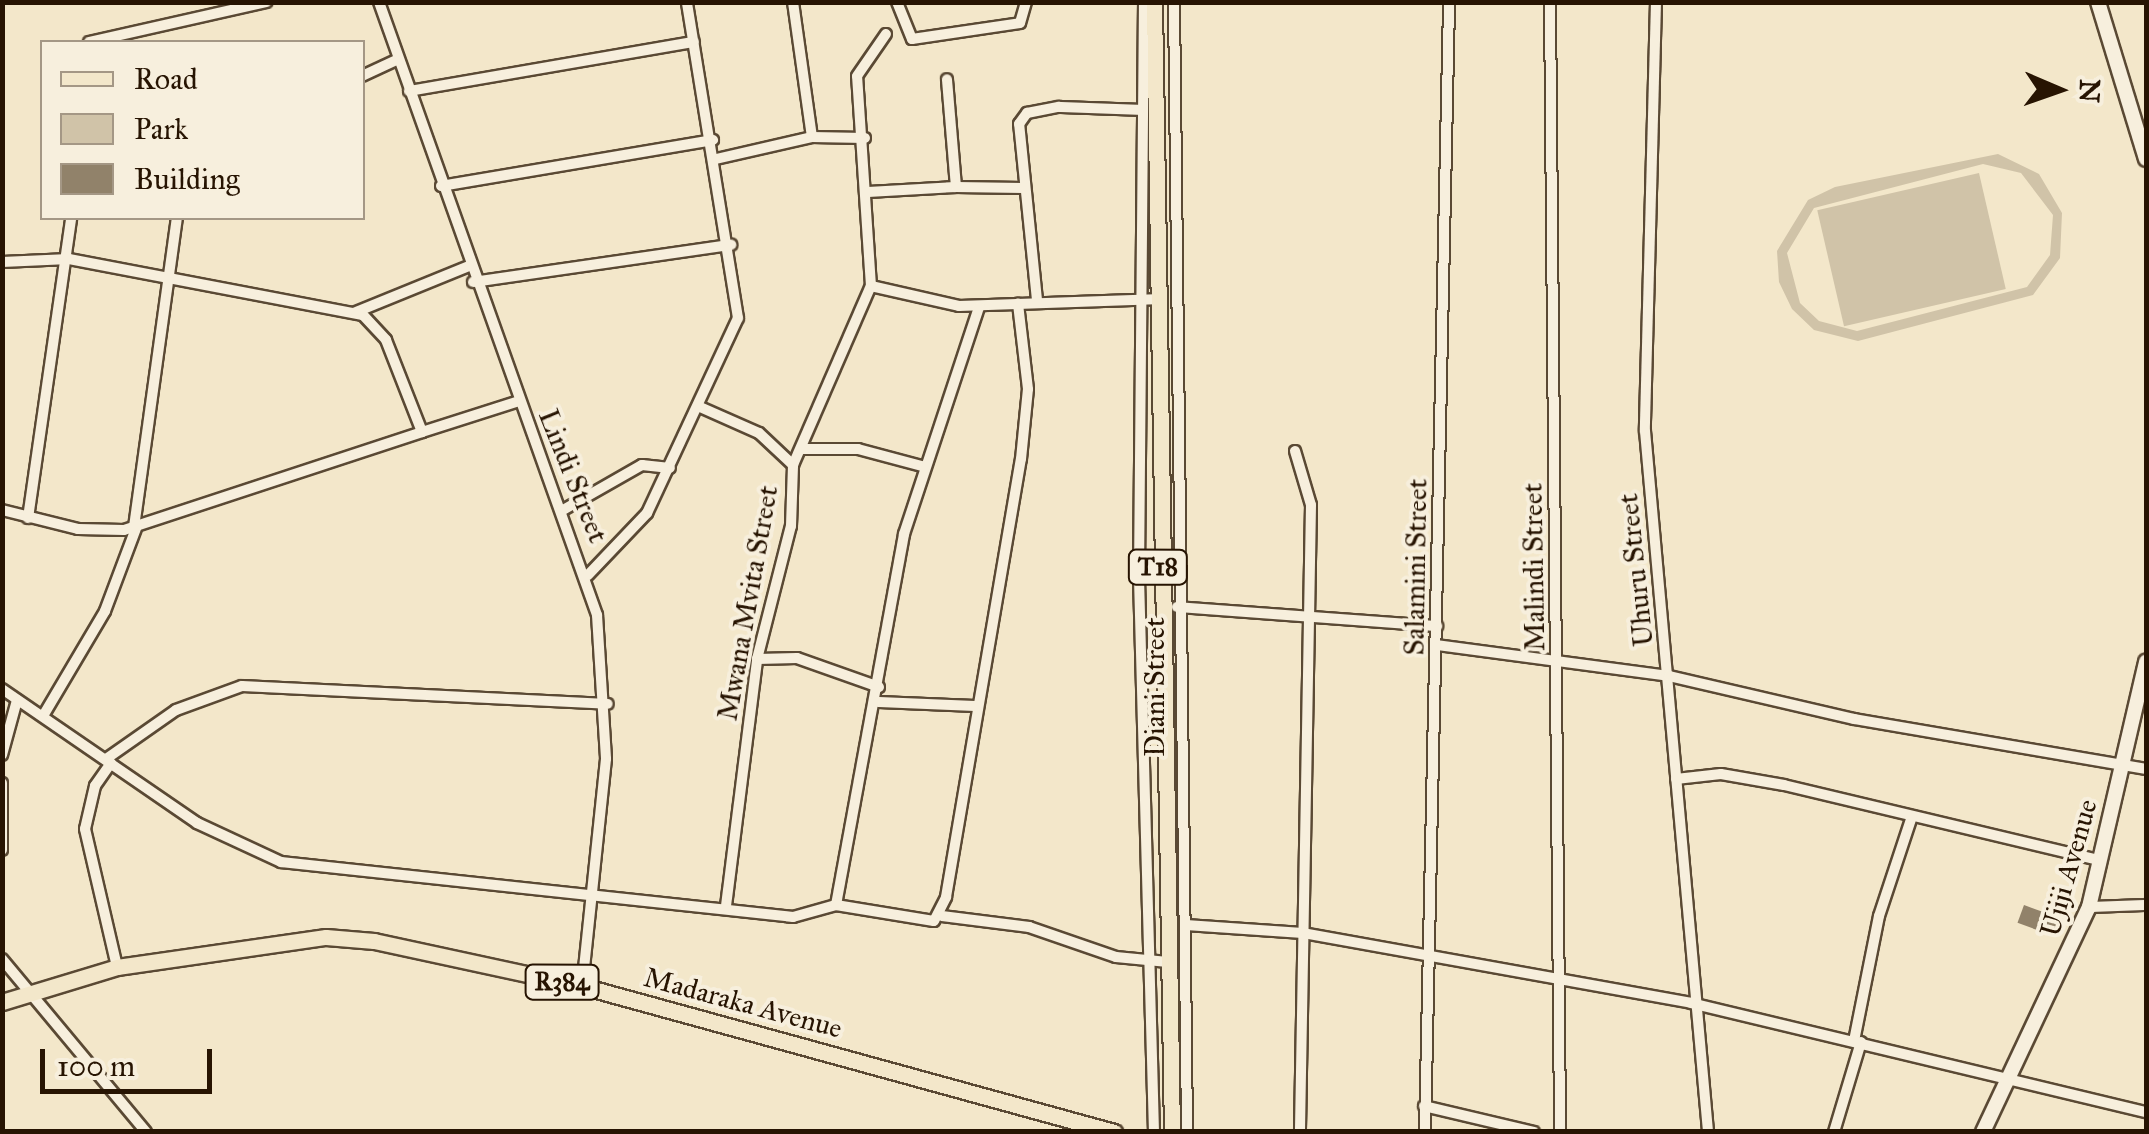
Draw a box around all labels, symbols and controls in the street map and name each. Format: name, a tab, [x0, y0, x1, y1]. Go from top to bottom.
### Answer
legend	[40, 40, 365, 220]
north arrow	[2009, 40, 2109, 140]
text: Road	[134, 61, 198, 97]
text: N	[2072, 79, 2107, 104]
text: Park	[134, 111, 188, 147]
text: Building	[134, 161, 240, 197]
street label: Lindi Street	[531, 404, 615, 548]
street label: Salamini Street	[1398, 478, 1434, 656]
street label: Malindi Street	[1516, 482, 1552, 652]
street label: Mwana Mvita Street	[711, 483, 785, 723]
street label: Uhuru Street	[1611, 492, 1661, 648]
road number: T18	[1126, 547, 1190, 587]
street label: Diani Street	[1138, 617, 1172, 757]
street label: Ujiji Avenue	[2033, 795, 2105, 941]
street label: Madaraka Avenue	[640, 960, 846, 1046]
road number: R384	[524, 962, 600, 1002]
scale bar	[45, 1029, 218, 1091]
text: 100 m	[57, 1048, 135, 1084]

